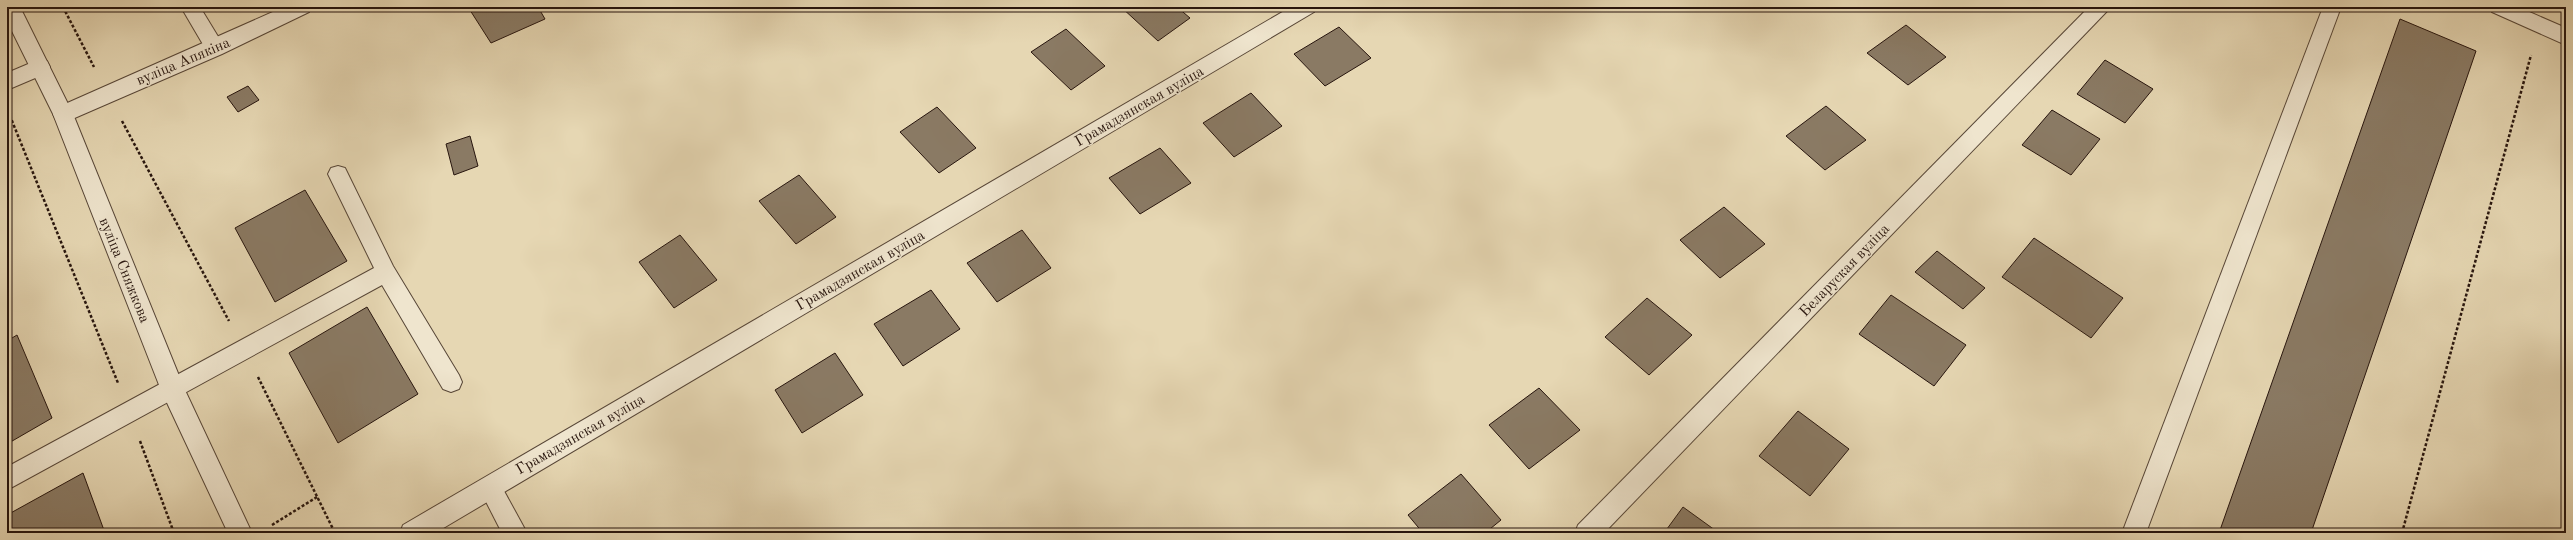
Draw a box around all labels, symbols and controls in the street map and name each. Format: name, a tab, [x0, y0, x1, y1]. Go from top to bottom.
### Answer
street label: вуліца Апякіна	[134, 36, 233, 89]
street label: Грамадзянская вуліца	[1073, 64, 1207, 150]
street label: вуліца Сняжкова	[96, 216, 152, 326]
street label: Беларуская вуліца	[1797, 221, 1893, 320]
street label: Грамадзянская вуліца	[794, 228, 928, 314]
street label: Грамадзянская вуліца	[514, 392, 648, 478]

